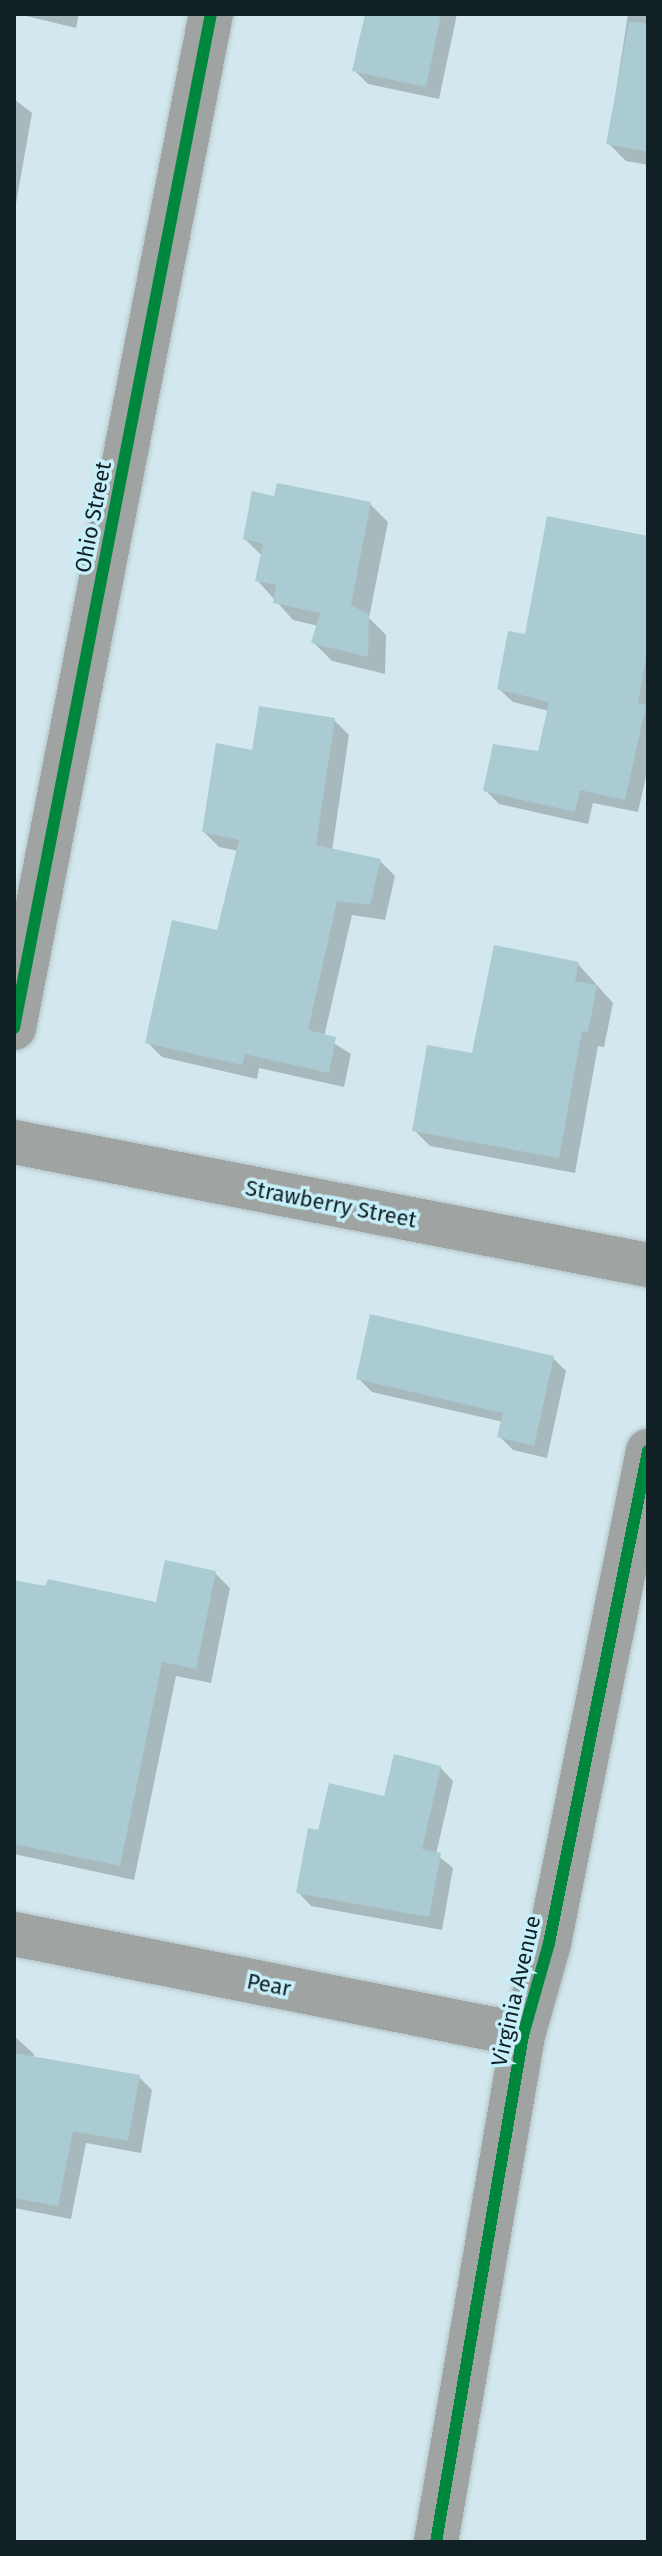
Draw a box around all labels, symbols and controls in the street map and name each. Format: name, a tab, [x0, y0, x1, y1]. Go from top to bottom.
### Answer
street label: Ohio Street	[69, 459, 117, 575]
street label: Strawberry Street	[243, 1174, 419, 1234]
street label: Virginia Avenue	[486, 1913, 546, 2069]
street label: Pear	[245, 1968, 293, 2002]

